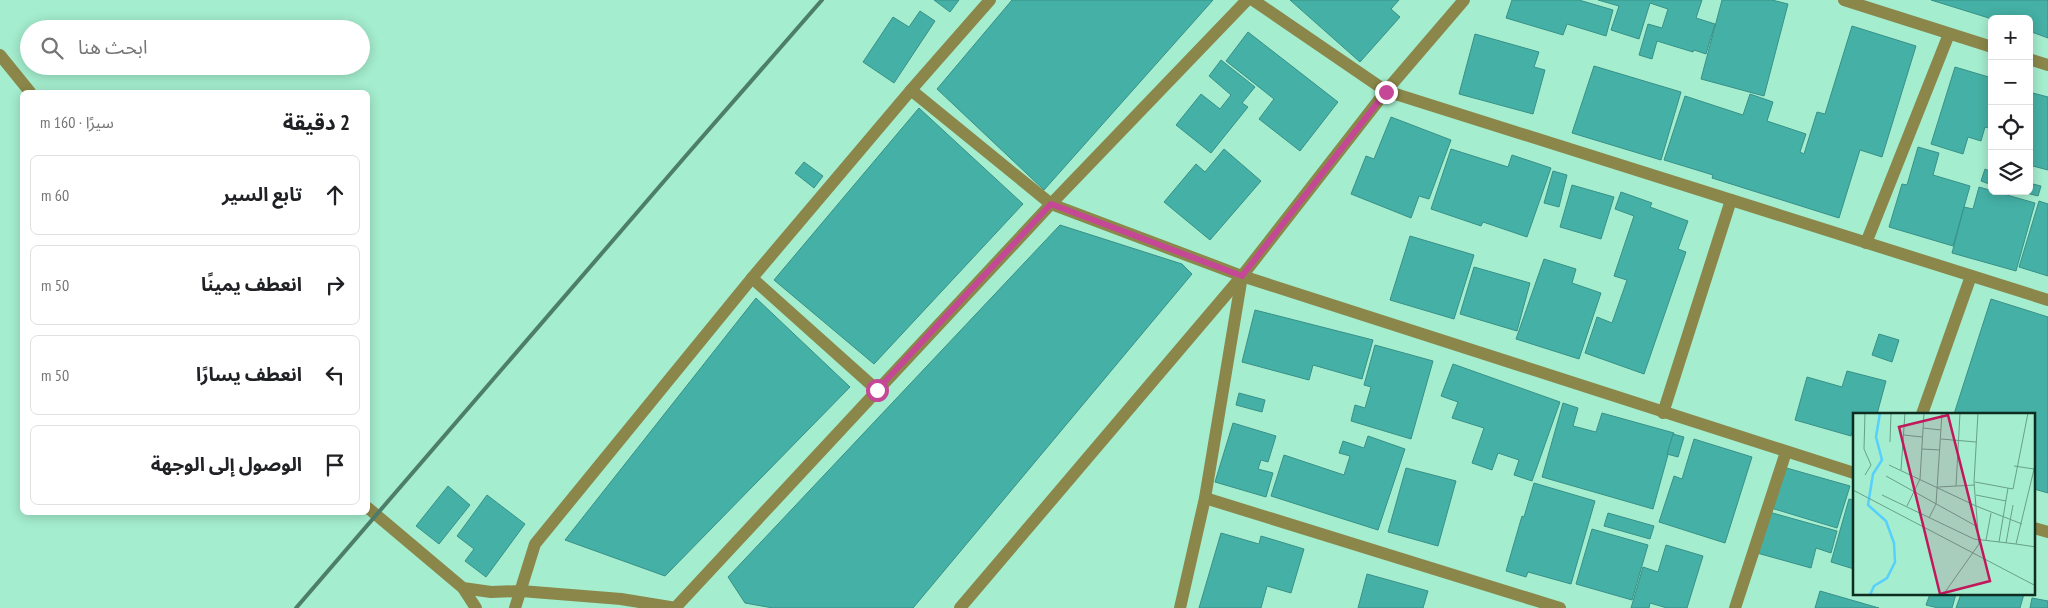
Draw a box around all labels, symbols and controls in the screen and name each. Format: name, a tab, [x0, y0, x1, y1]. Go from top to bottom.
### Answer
map controls	[1988, 15, 2033, 195]
button: +	[1988, 15, 2033, 60]
search box	[20, 20, 370, 75]
icon: search	[38, 34, 66, 62]
text: ابحث هنا	[78, 35, 147, 59]
button: −	[1988, 60, 2033, 105]
route end	[1375, 81, 1398, 104]
button: locate	[1988, 105, 2033, 150]
text: 2 دقيقة	[283, 109, 350, 136]
text: سيرًا · 160 m	[40, 112, 114, 132]
button: layers	[1988, 150, 2033, 195]
icon: ahead	[321, 181, 349, 209]
text: تابع السير	[222, 182, 302, 206]
text: 60 m	[41, 185, 69, 205]
icon: right	[321, 271, 349, 299]
text: انعطف يمينًا	[201, 272, 302, 296]
text: 50 m	[41, 275, 69, 295]
icon: left	[321, 361, 349, 389]
text: انعطف يسارًا	[196, 362, 302, 386]
text: 50 m	[41, 365, 69, 385]
route start	[866, 379, 889, 402]
inset map	[1853, 413, 2036, 596]
icon: arrive	[321, 451, 349, 479]
text: الوصول إلى الوجهة	[151, 452, 302, 476]

